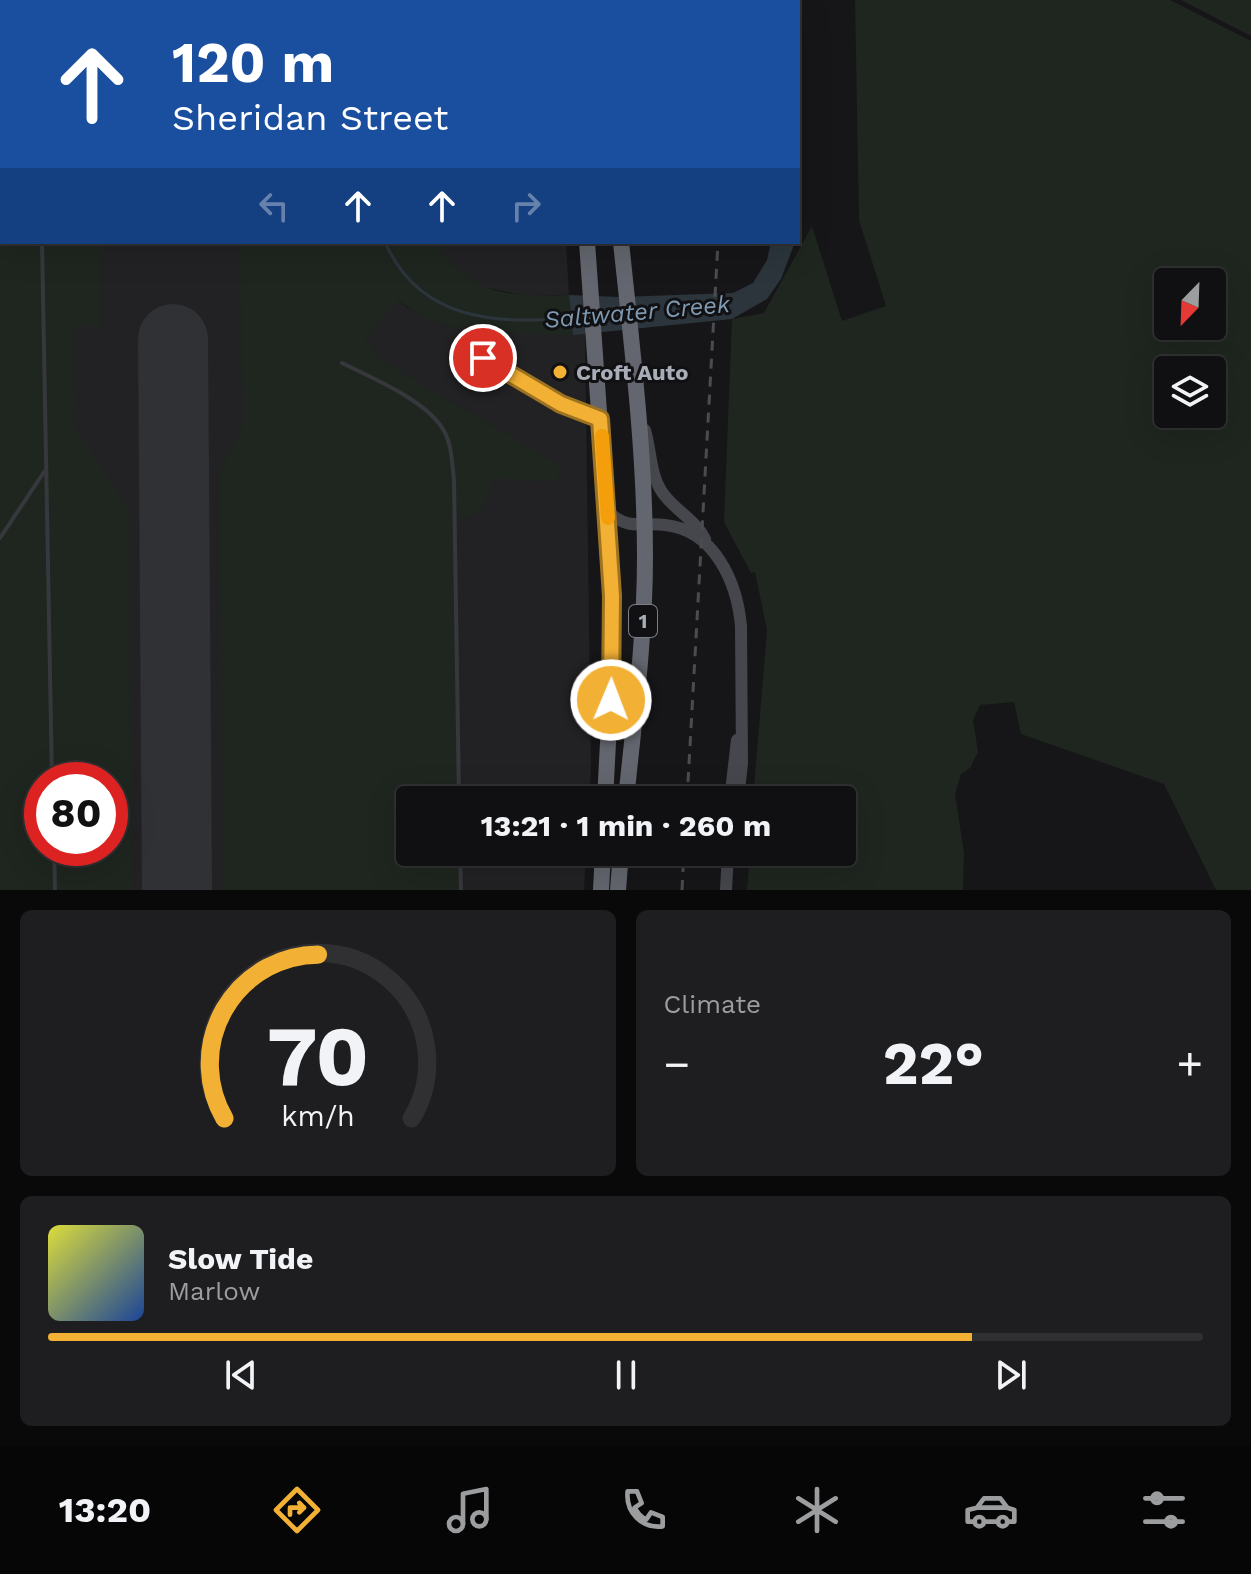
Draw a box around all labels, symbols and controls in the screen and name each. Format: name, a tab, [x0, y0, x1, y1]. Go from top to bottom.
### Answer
text: 120 m	[172, 30, 334, 96]
icon: ahead	[40, 32, 144, 136]
text: Sheridan Street	[172, 97, 448, 139]
icon: left	[252, 184, 296, 228]
icon: ahead	[336, 184, 380, 228]
icon: ahead	[420, 184, 464, 228]
icon: right	[504, 184, 548, 228]
north arrow	[1154, 268, 1226, 340]
map controls	[1154, 268, 1226, 428]
water label: Saltwater Creek	[543, 290, 732, 334]
pin	[449, 324, 517, 392]
icon: arrive	[461, 336, 505, 380]
button: layers	[1154, 356, 1226, 428]
place label: Croft Auto	[576, 360, 688, 385]
marker: Croft Auto	[551, 363, 569, 381]
road number: 1	[629, 605, 657, 637]
position arrow	[569, 658, 653, 742]
speed limit sign: 80	[24, 762, 128, 866]
text: 13:21 · 1 min · 260 m	[481, 808, 771, 843]
text: Climate	[664, 989, 761, 1019]
text: 70	[267, 1008, 369, 1105]
text: 22°	[883, 1028, 984, 1099]
text: −	[664, 1038, 690, 1090]
text: +	[1176, 1038, 1203, 1090]
text: km/h	[281, 1099, 355, 1133]
text: Slow Tide	[168, 1241, 313, 1276]
text: Marlow	[168, 1276, 260, 1306]
icon: previous	[219, 1353, 263, 1397]
icon: pause	[604, 1353, 648, 1397]
icon: next	[989, 1353, 1033, 1397]
icon: directions	[269, 1482, 325, 1538]
icon: music	[442, 1482, 498, 1538]
icon: phone	[616, 1482, 672, 1538]
icon: climate	[789, 1482, 845, 1538]
icon: car	[963, 1482, 1019, 1538]
icon: filters	[1136, 1482, 1192, 1538]
text: 13:20	[59, 1489, 151, 1531]

